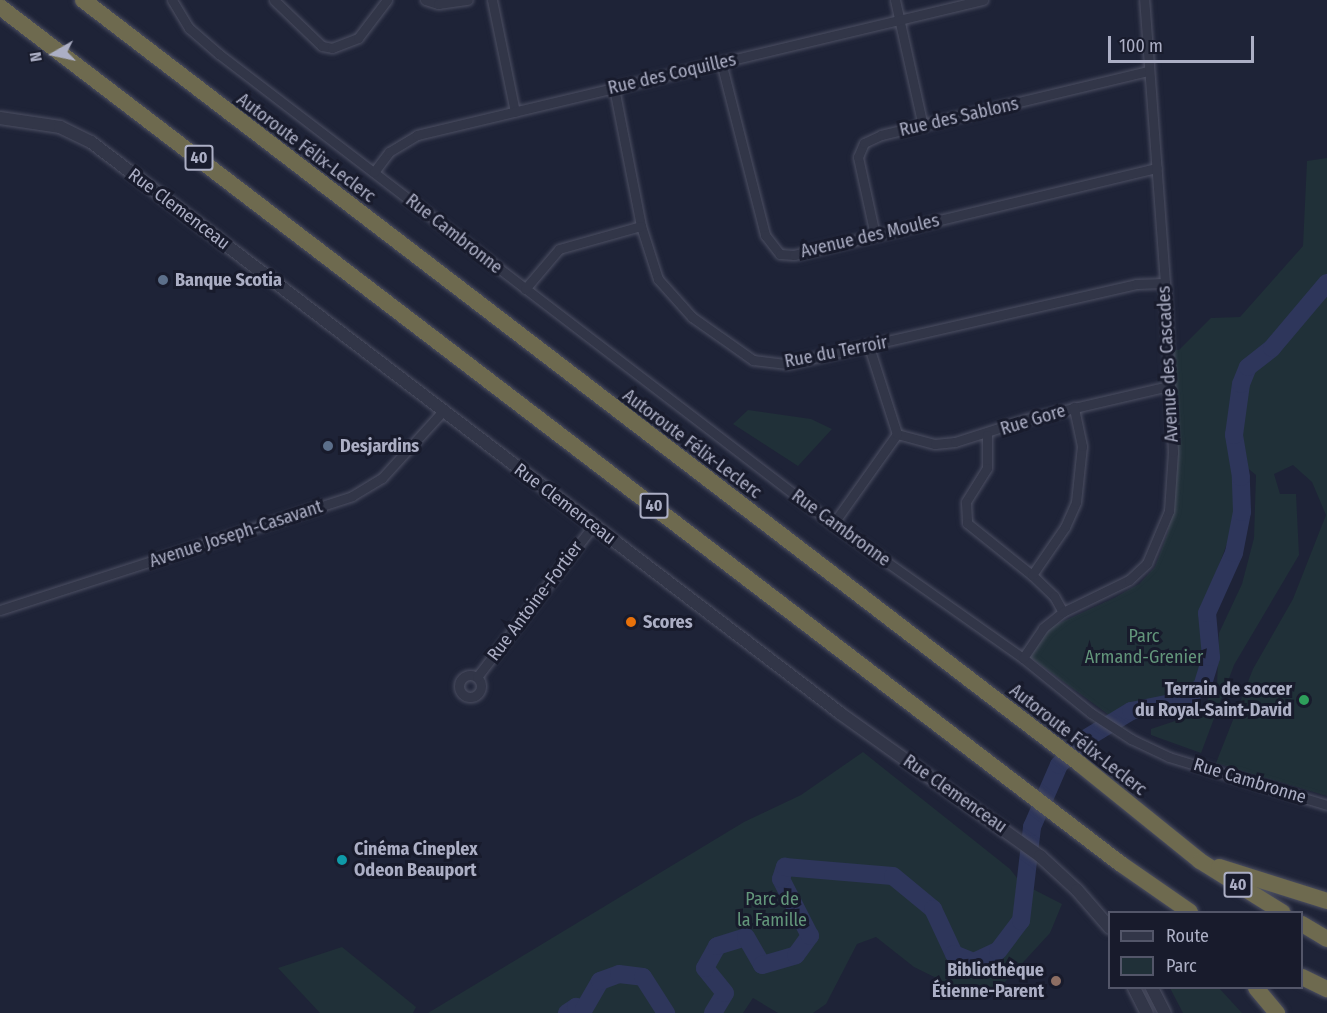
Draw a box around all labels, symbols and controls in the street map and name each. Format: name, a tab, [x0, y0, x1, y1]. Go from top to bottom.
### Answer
north arrow	[24, 24, 84, 84]
scale bar	[1111, 24, 1256, 62]
text: 100 m	[1119, 35, 1163, 57]
street label: Rue des Coquilles	[606, 49, 738, 99]
text: N	[26, 51, 46, 63]
street label: Autoroute Félix-Leclerc	[232, 89, 380, 207]
street label: Rue des Sablons	[897, 93, 1021, 141]
road number: 40	[184, 145, 214, 171]
street label: Rue Clemenceau	[124, 164, 234, 254]
street label: Rue Cambronne	[401, 190, 507, 278]
street label: Avenue des Moules	[799, 210, 941, 262]
place label: Banque Scotia	[175, 269, 282, 291]
marker: Banque Scotia	[156, 273, 170, 287]
street label: Avenue des Cascades	[1153, 285, 1183, 443]
street label: Rue du Terroir	[783, 331, 889, 373]
street label: Autoroute Félix-Leclerc	[618, 385, 766, 503]
street label: Rue Gore	[998, 400, 1068, 440]
place label: Desjardins	[340, 435, 419, 457]
marker: Desjardins	[321, 439, 335, 453]
street label: Rue Clemenceau	[510, 459, 620, 549]
street label: Rue Cambronne	[787, 485, 895, 571]
road number: 40	[639, 493, 669, 519]
street label: Avenue Joseph-Casavant	[147, 496, 325, 572]
street label: Rue Antoine-Fortier	[483, 537, 587, 665]
place label: Scores	[643, 611, 693, 633]
marker: Scores	[624, 615, 638, 629]
park label: Parc Armand-Grenier	[1085, 626, 1203, 668]
place label: Terrain de soccer du Royal-Saint-David	[1135, 679, 1292, 722]
street label: Autoroute Félix-Leclerc	[1005, 680, 1151, 800]
marker: Terrain de soccer du Royal-Saint-David	[1297, 693, 1311, 707]
street label: Rue Clemenceau	[899, 750, 1011, 838]
street label: Rue Cambronne	[1191, 754, 1309, 808]
place label: Cinéma Cineplex Odeon Beauport	[354, 839, 478, 882]
marker: Cinéma Cineplex Odeon Beauport	[335, 853, 349, 867]
road number: 40	[1223, 872, 1253, 898]
park label: Parc de la Famille	[737, 889, 807, 932]
legend	[1108, 911, 1303, 989]
text: Route	[1166, 925, 1209, 947]
text: Parc	[1166, 955, 1197, 977]
place label: Bibliothèque Étienne-Parent	[932, 960, 1044, 1002]
marker: Bibliothèque Étienne-Parent	[1049, 974, 1063, 988]

